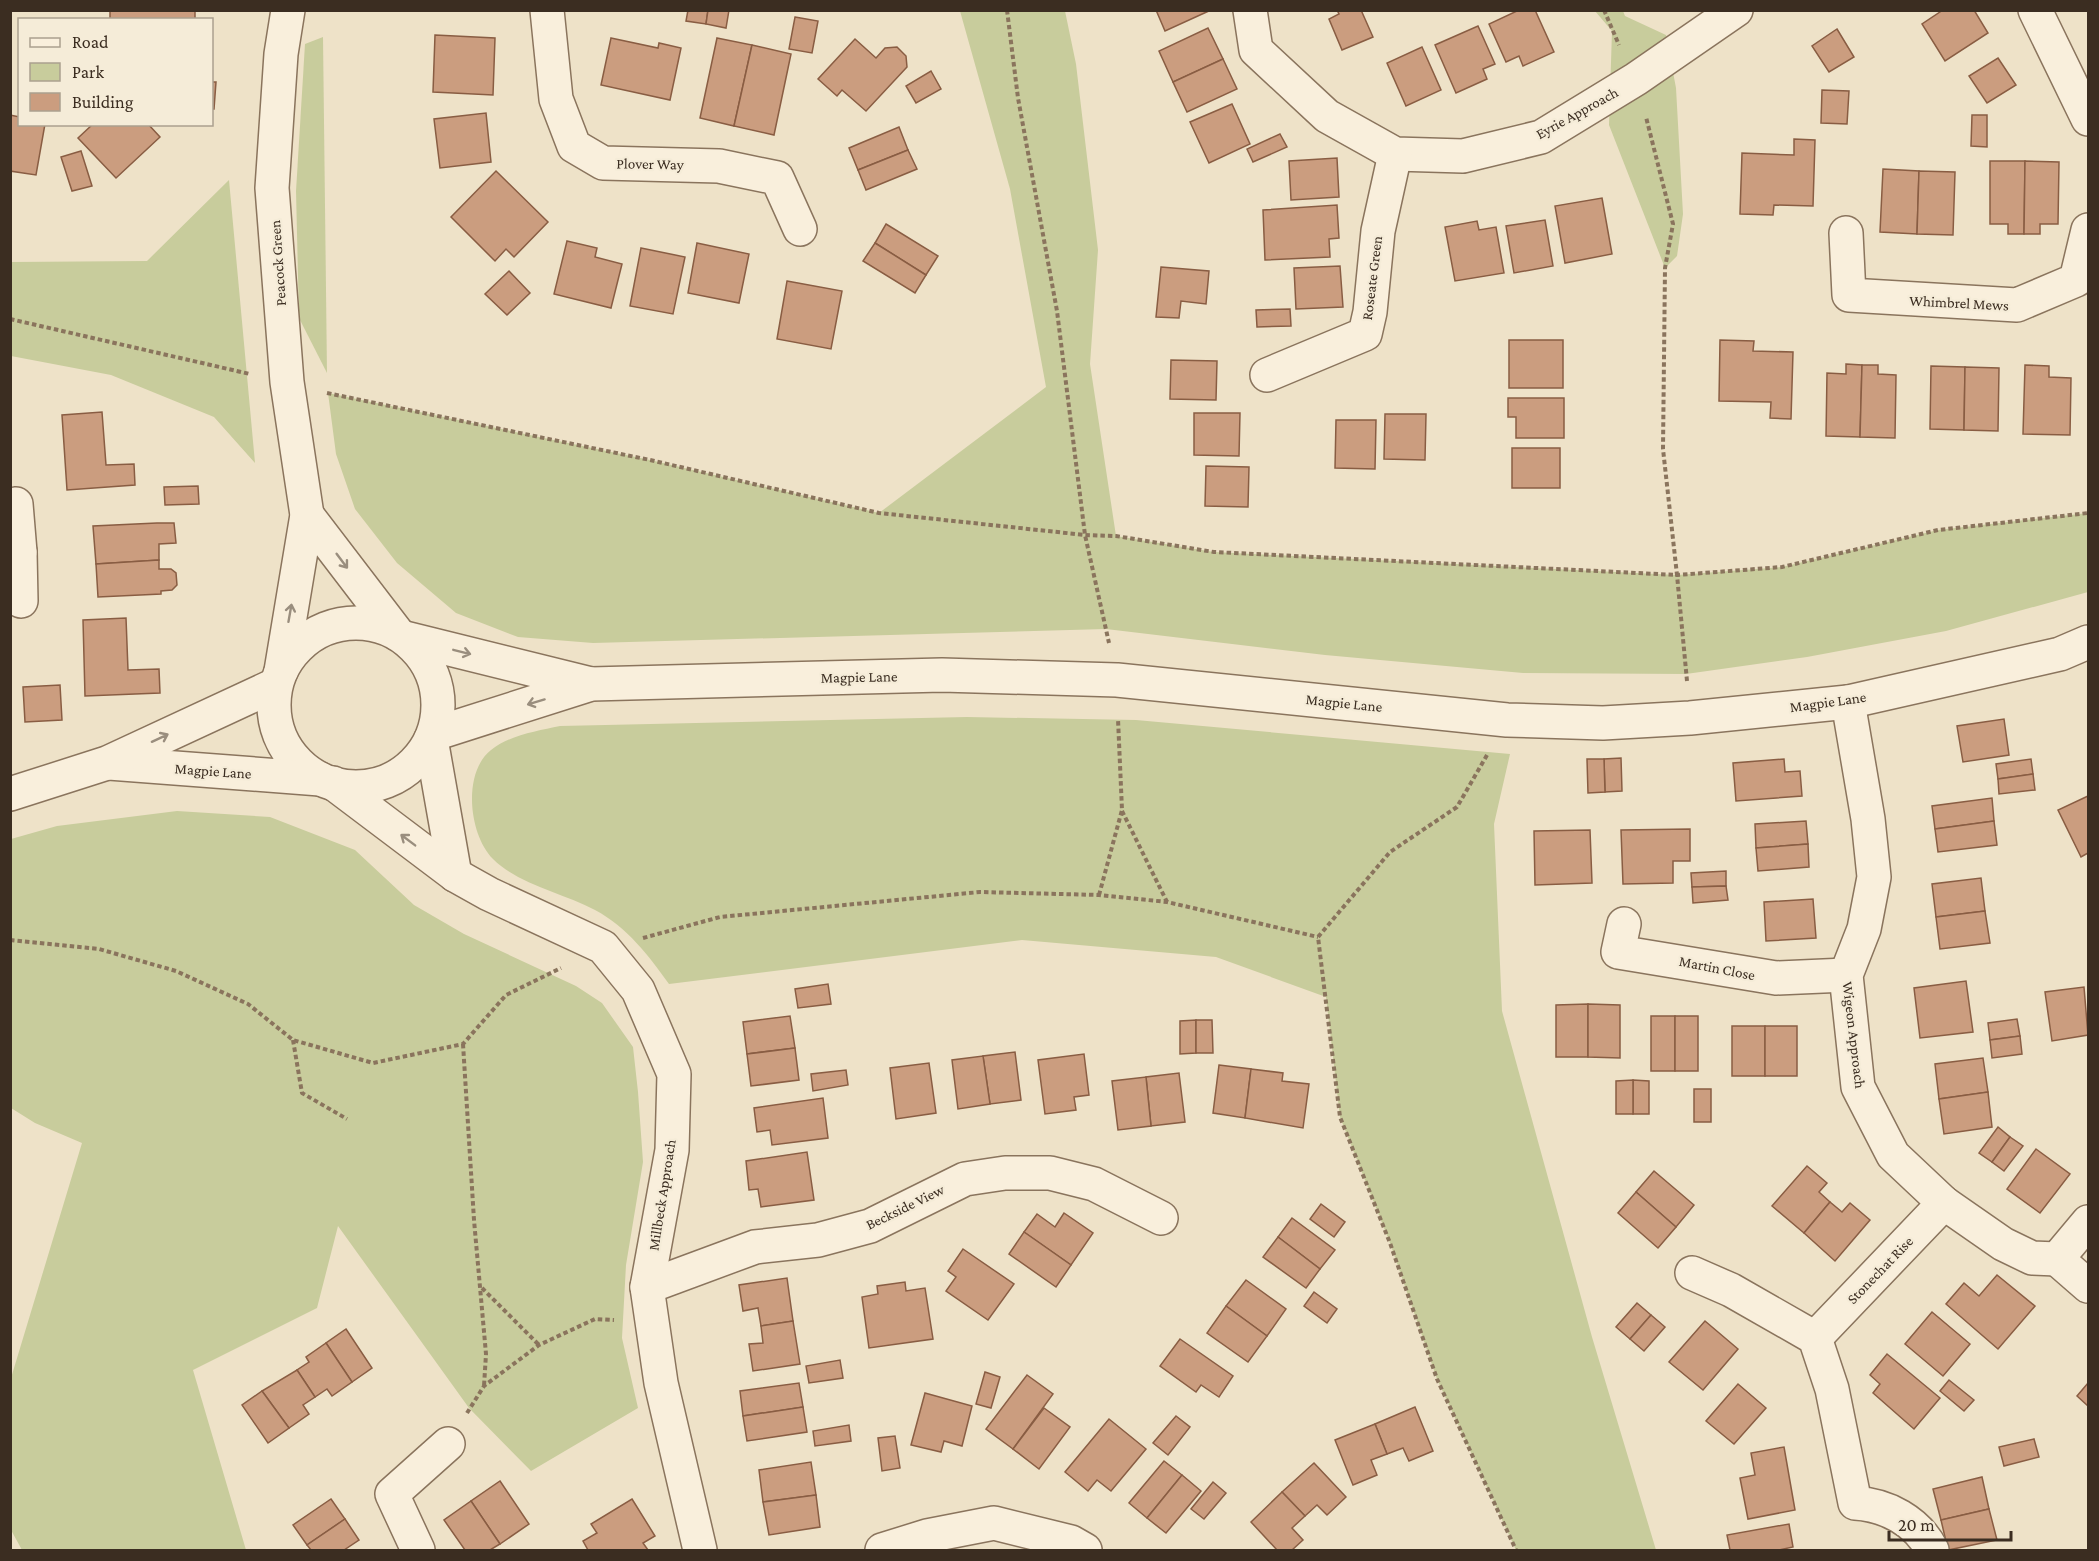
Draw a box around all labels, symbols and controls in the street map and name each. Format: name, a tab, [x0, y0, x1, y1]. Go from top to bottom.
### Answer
legend	[18, 18, 213, 126]
text: Road	[72, 32, 109, 52]
text: Park	[72, 62, 104, 82]
street label: Eyrie Approach	[1533, 84, 1621, 143]
text: Building	[72, 92, 134, 112]
street label: Plover Way	[616, 155, 684, 174]
street label: Peacock Green	[267, 219, 289, 307]
street label: Roseate Green	[1359, 235, 1385, 321]
street label: Whimbrel Mews	[1909, 292, 2009, 314]
one-way arrow	[336, 553, 349, 569]
one-way arrow	[285, 604, 296, 623]
one-way arrow	[452, 647, 471, 659]
street label: Magpie Lane	[820, 668, 898, 687]
street label: Magpie Lane	[1789, 689, 1868, 716]
street label: Magpie Lane	[1305, 691, 1383, 716]
one-way arrow	[527, 697, 546, 708]
one-way arrow	[151, 732, 169, 744]
street label: Magpie Lane	[174, 760, 252, 783]
one-way arrow	[400, 833, 416, 846]
street label: Martin Close	[1678, 953, 1757, 983]
street label: Wigeon Approach	[1839, 981, 1868, 1089]
street label: Millbeck Approach	[645, 1138, 680, 1252]
street label: Beckside View	[863, 1181, 948, 1233]
street label: Stonechat Rise	[1844, 1233, 1916, 1307]
scale bar	[1889, 1504, 2010, 1542]
text: 20 m	[1898, 1515, 1935, 1535]

